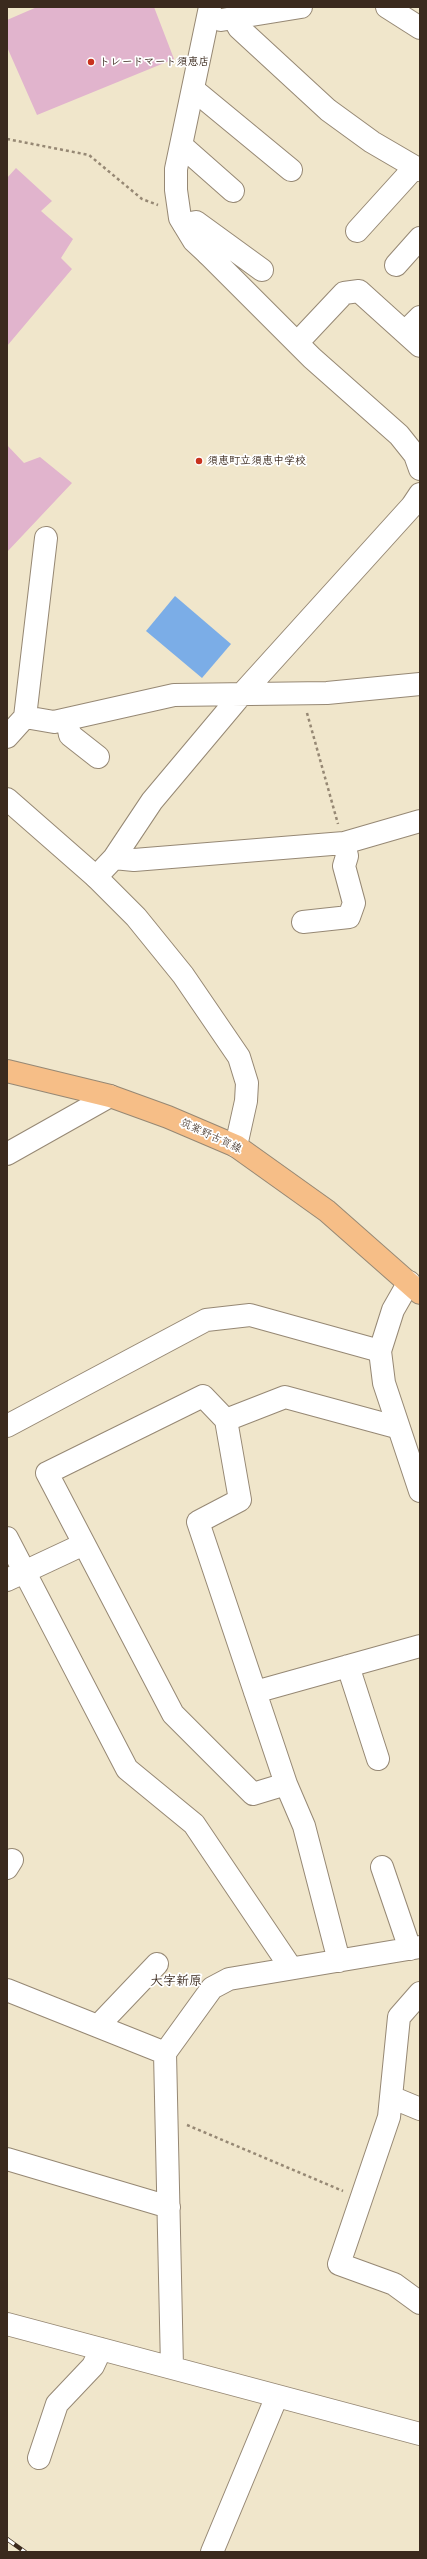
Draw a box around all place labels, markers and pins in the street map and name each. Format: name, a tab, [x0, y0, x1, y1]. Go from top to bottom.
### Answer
place label: トレードマート須恵店	[99, 55, 209, 69]
marker: トレードマート須恵店	[86, 57, 96, 67]
place label: 須恵町立須恵中学校	[207, 454, 306, 468]
marker: 須恵町立須恵中学校	[194, 456, 204, 466]

